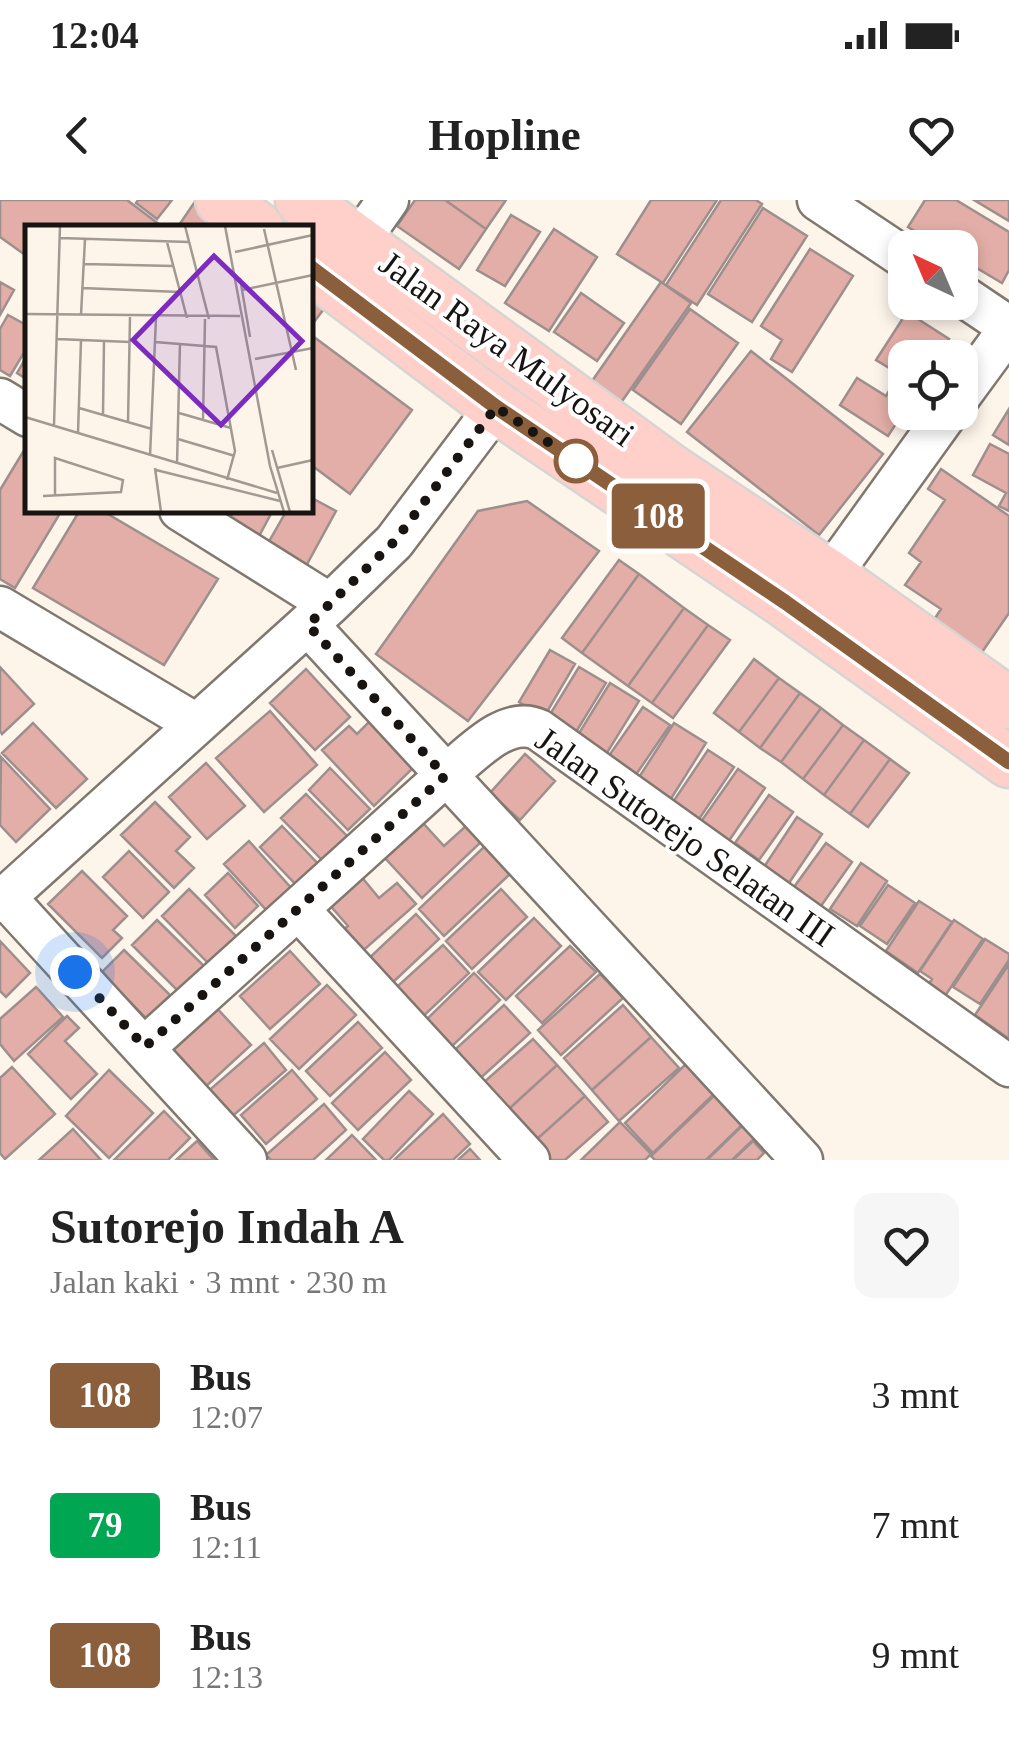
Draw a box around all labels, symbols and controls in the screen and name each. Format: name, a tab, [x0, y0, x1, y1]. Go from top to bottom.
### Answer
text: 12:04	[50, 14, 139, 56]
icon: back	[50, 108, 105, 163]
icon: heart	[904, 108, 959, 163]
text: Hopline	[428, 110, 581, 160]
inset map	[25, 225, 312, 512]
north arrow	[888, 230, 978, 320]
map controls	[888, 230, 978, 430]
street label: Jalan Raya Mulyosari	[372, 244, 642, 455]
button: locate	[888, 340, 978, 430]
unlabelled marker	[555, 440, 597, 482]
line badge: 108	[600, 484, 716, 548]
text: 108	[632, 497, 684, 536]
street label: Jalan Sutorejo Selatan III	[529, 719, 841, 955]
your location	[50, 947, 100, 997]
button: heart	[854, 1193, 959, 1298]
text: Sutorejo Indah A	[50, 1200, 404, 1253]
text: Jalan kaki · 3 mnt · 230 m	[50, 1264, 387, 1300]
text: Bus	[190, 1356, 251, 1398]
text: 3 mnt	[871, 1374, 959, 1416]
text: 108	[79, 1376, 131, 1415]
text: 12:07	[190, 1399, 263, 1435]
text: Bus	[190, 1486, 251, 1528]
text: 7 mnt	[871, 1504, 959, 1546]
text: 79	[88, 1506, 123, 1545]
text: 12:11	[190, 1529, 262, 1565]
text: Bus	[190, 1616, 251, 1658]
text: 9 mnt	[871, 1634, 959, 1676]
text: 108	[79, 1636, 131, 1675]
text: 12:13	[190, 1659, 263, 1695]

